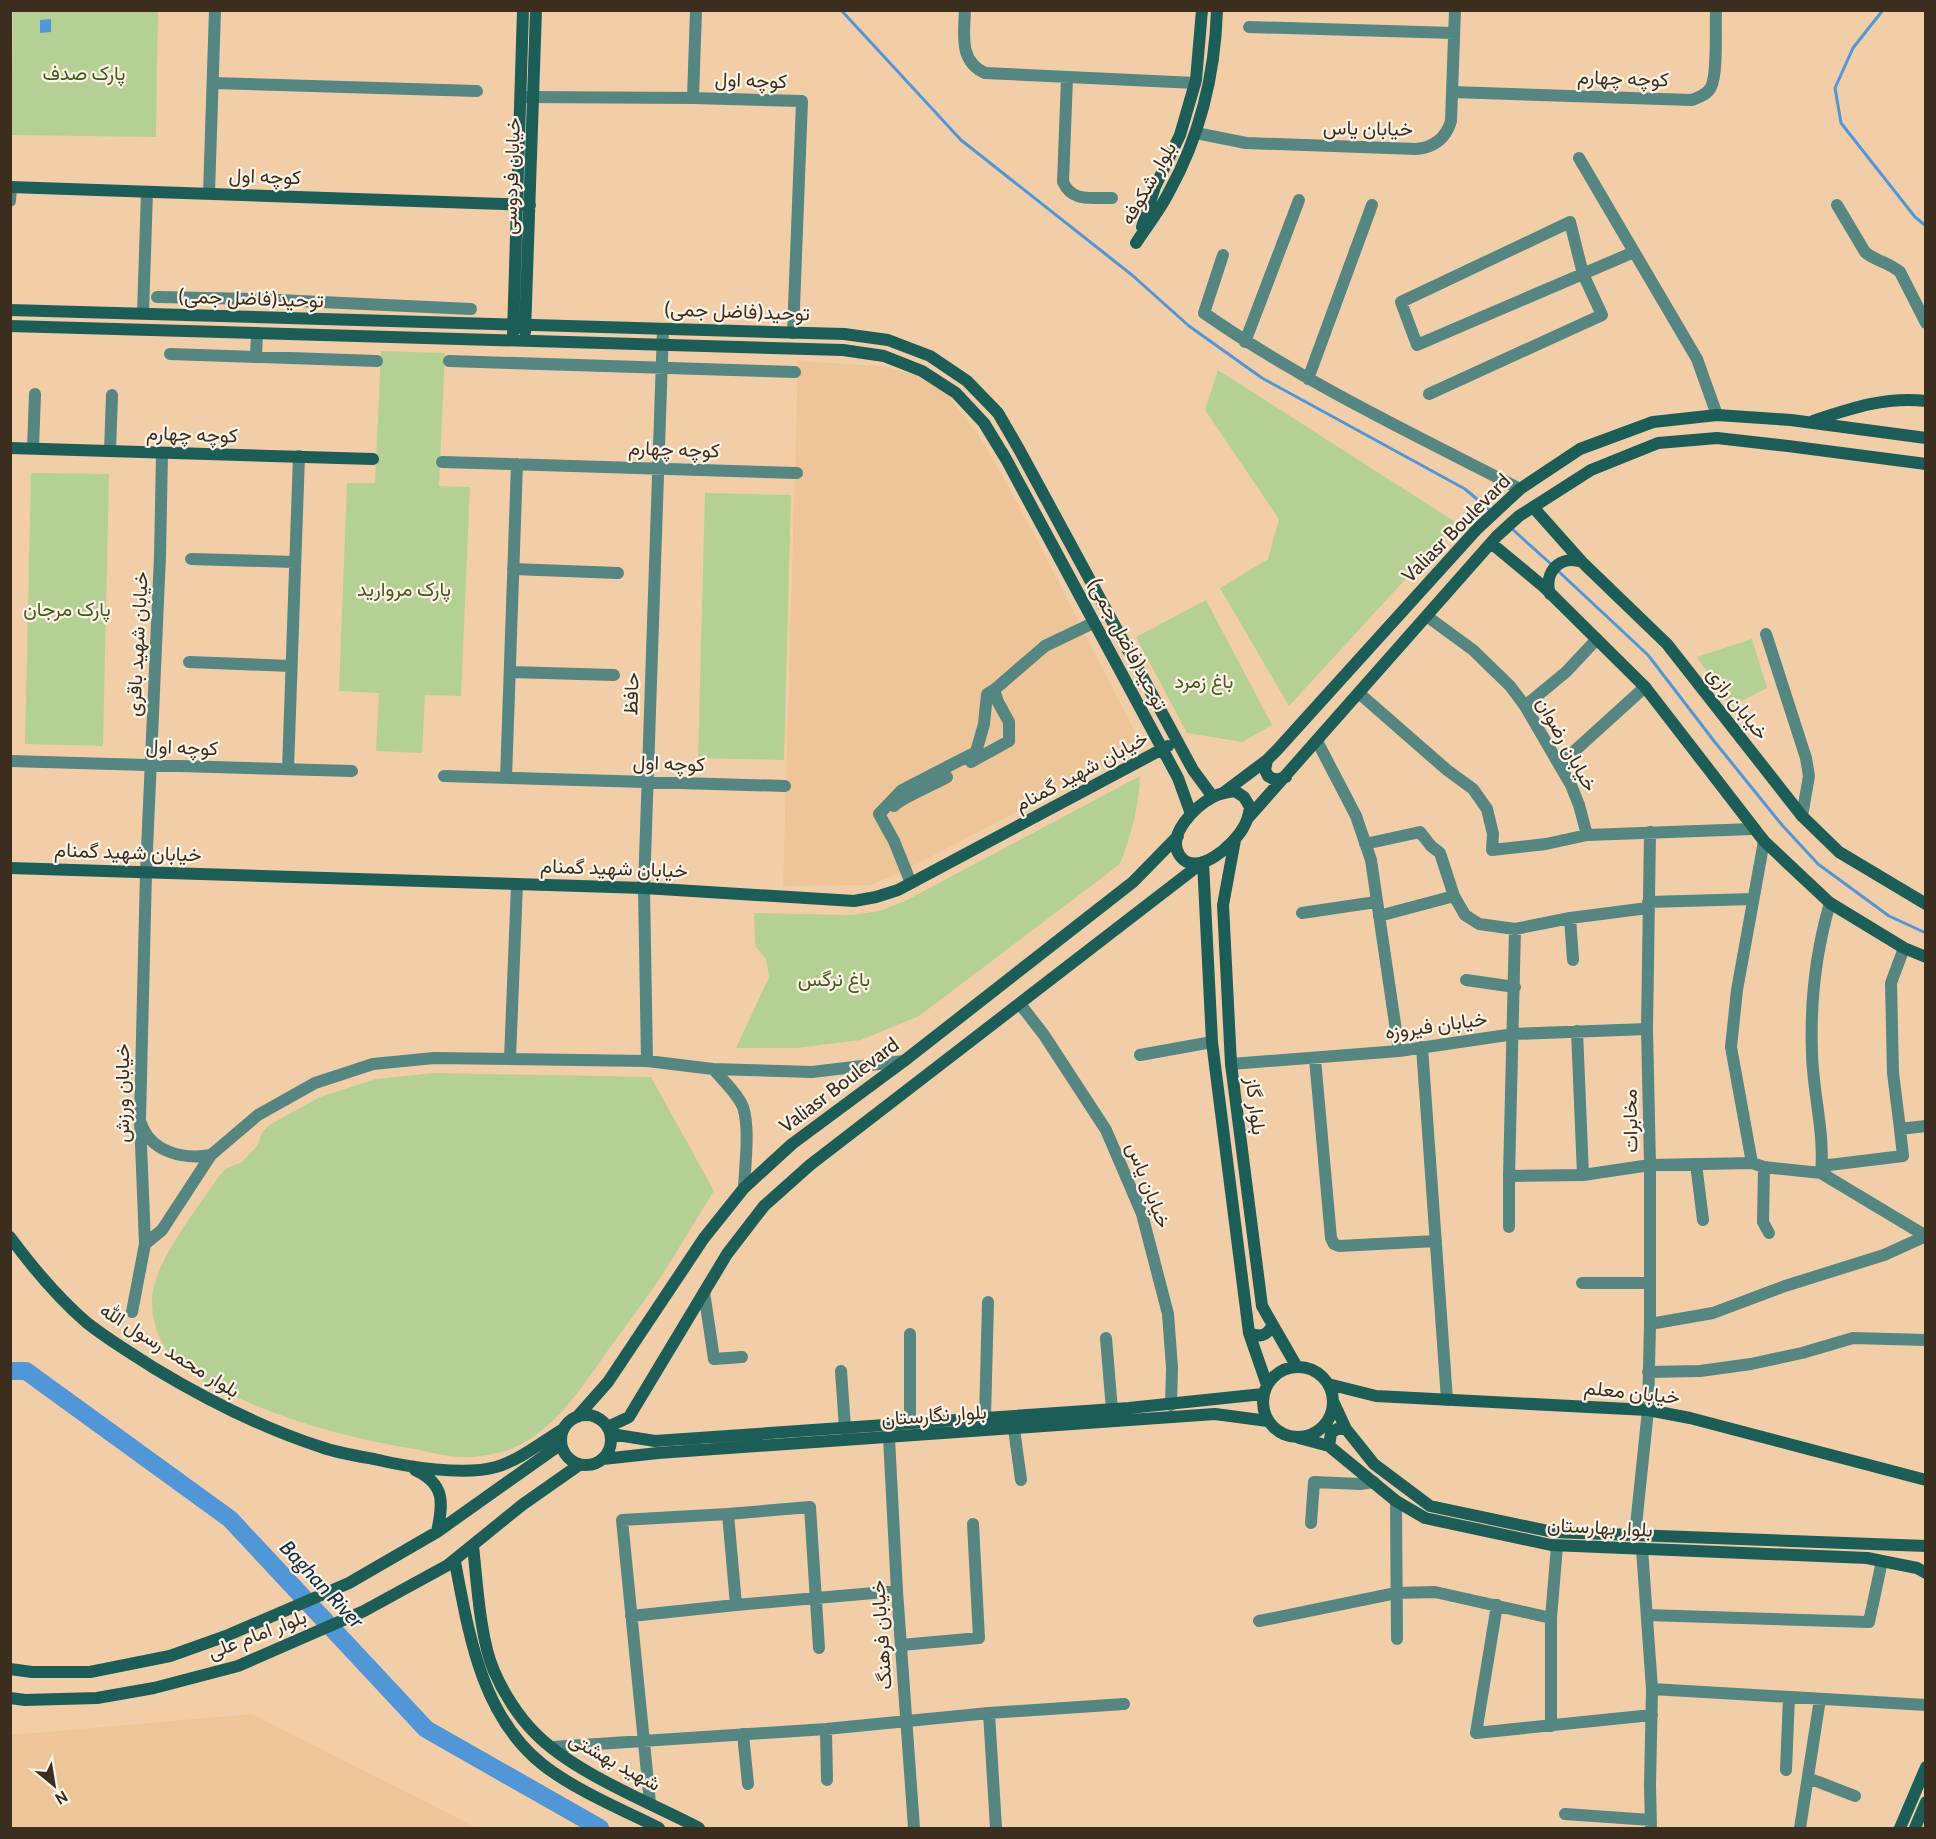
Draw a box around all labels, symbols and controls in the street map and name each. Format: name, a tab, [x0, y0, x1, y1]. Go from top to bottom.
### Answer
park label: پارک صدف	[42, 61, 126, 87]
street label: کوچه چهارم	[1577, 64, 1669, 94]
street label: کوچه اول	[714, 67, 788, 95]
street label: خیابان یاس	[1323, 115, 1413, 141]
street label: خیابان فردوسی	[497, 117, 526, 235]
street label: بلوار شکوفه	[1115, 137, 1182, 229]
street label: کوچه اول	[228, 163, 302, 191]
street label: توحید(فاضل جمی)	[178, 283, 324, 314]
street label: توحید(فاضل جمی)	[664, 296, 810, 327]
street label: کوچه چهارم	[146, 420, 238, 450]
street label: کوچه چهارم	[628, 435, 720, 465]
street label: Valiasr Boulevard	[1397, 469, 1515, 587]
street label: خیابان شهید باقری	[121, 571, 154, 717]
street label: توحید(فاضل جمی)	[1082, 574, 1173, 715]
park label: پارک مروارید	[357, 577, 451, 603]
park label: پارک مرجان	[23, 597, 111, 623]
street label: خیابان رازی	[1701, 662, 1774, 745]
park label: باغ زمرد	[1175, 669, 1233, 695]
street label: حافظ	[618, 672, 644, 716]
street label: خیابان رضوان	[1530, 693, 1603, 796]
street label: خیابان شهید گمنام	[1010, 726, 1152, 817]
street label: کوچه اول	[145, 734, 219, 762]
street label: کوچه اول	[632, 750, 706, 778]
street label: خیابان شهید گمنام	[54, 837, 202, 868]
street label: خیابان شهید گمنام	[540, 853, 688, 884]
park label: باغ نرگس	[798, 967, 870, 993]
street label: خیابان فیروزه	[1383, 1006, 1489, 1045]
street label: Valiasr Boulevard	[775, 1032, 903, 1138]
street label: خیابان ورزش	[110, 1043, 135, 1143]
street label: بلوار گاز	[1239, 1075, 1271, 1136]
street label: مخابرات	[1617, 1089, 1644, 1153]
street label: خیابان یاس	[1122, 1139, 1176, 1231]
street label: بلوار محمد رسول الله	[95, 1297, 244, 1404]
street label: خیابان معلم	[1583, 1375, 1681, 1410]
street label: بلوار نگارستان	[880, 1399, 988, 1432]
street label: بلوار بهارستان	[1547, 1512, 1653, 1543]
water label: Baghan River	[275, 1535, 370, 1634]
street label: خیابان فرهنگ	[865, 1579, 898, 1691]
street label: بلوار امام علی	[204, 1604, 310, 1665]
street label: شهید بهشتی	[565, 1726, 665, 1797]
north arrow	[24, 1755, 84, 1815]
text: N	[52, 1787, 71, 1809]

